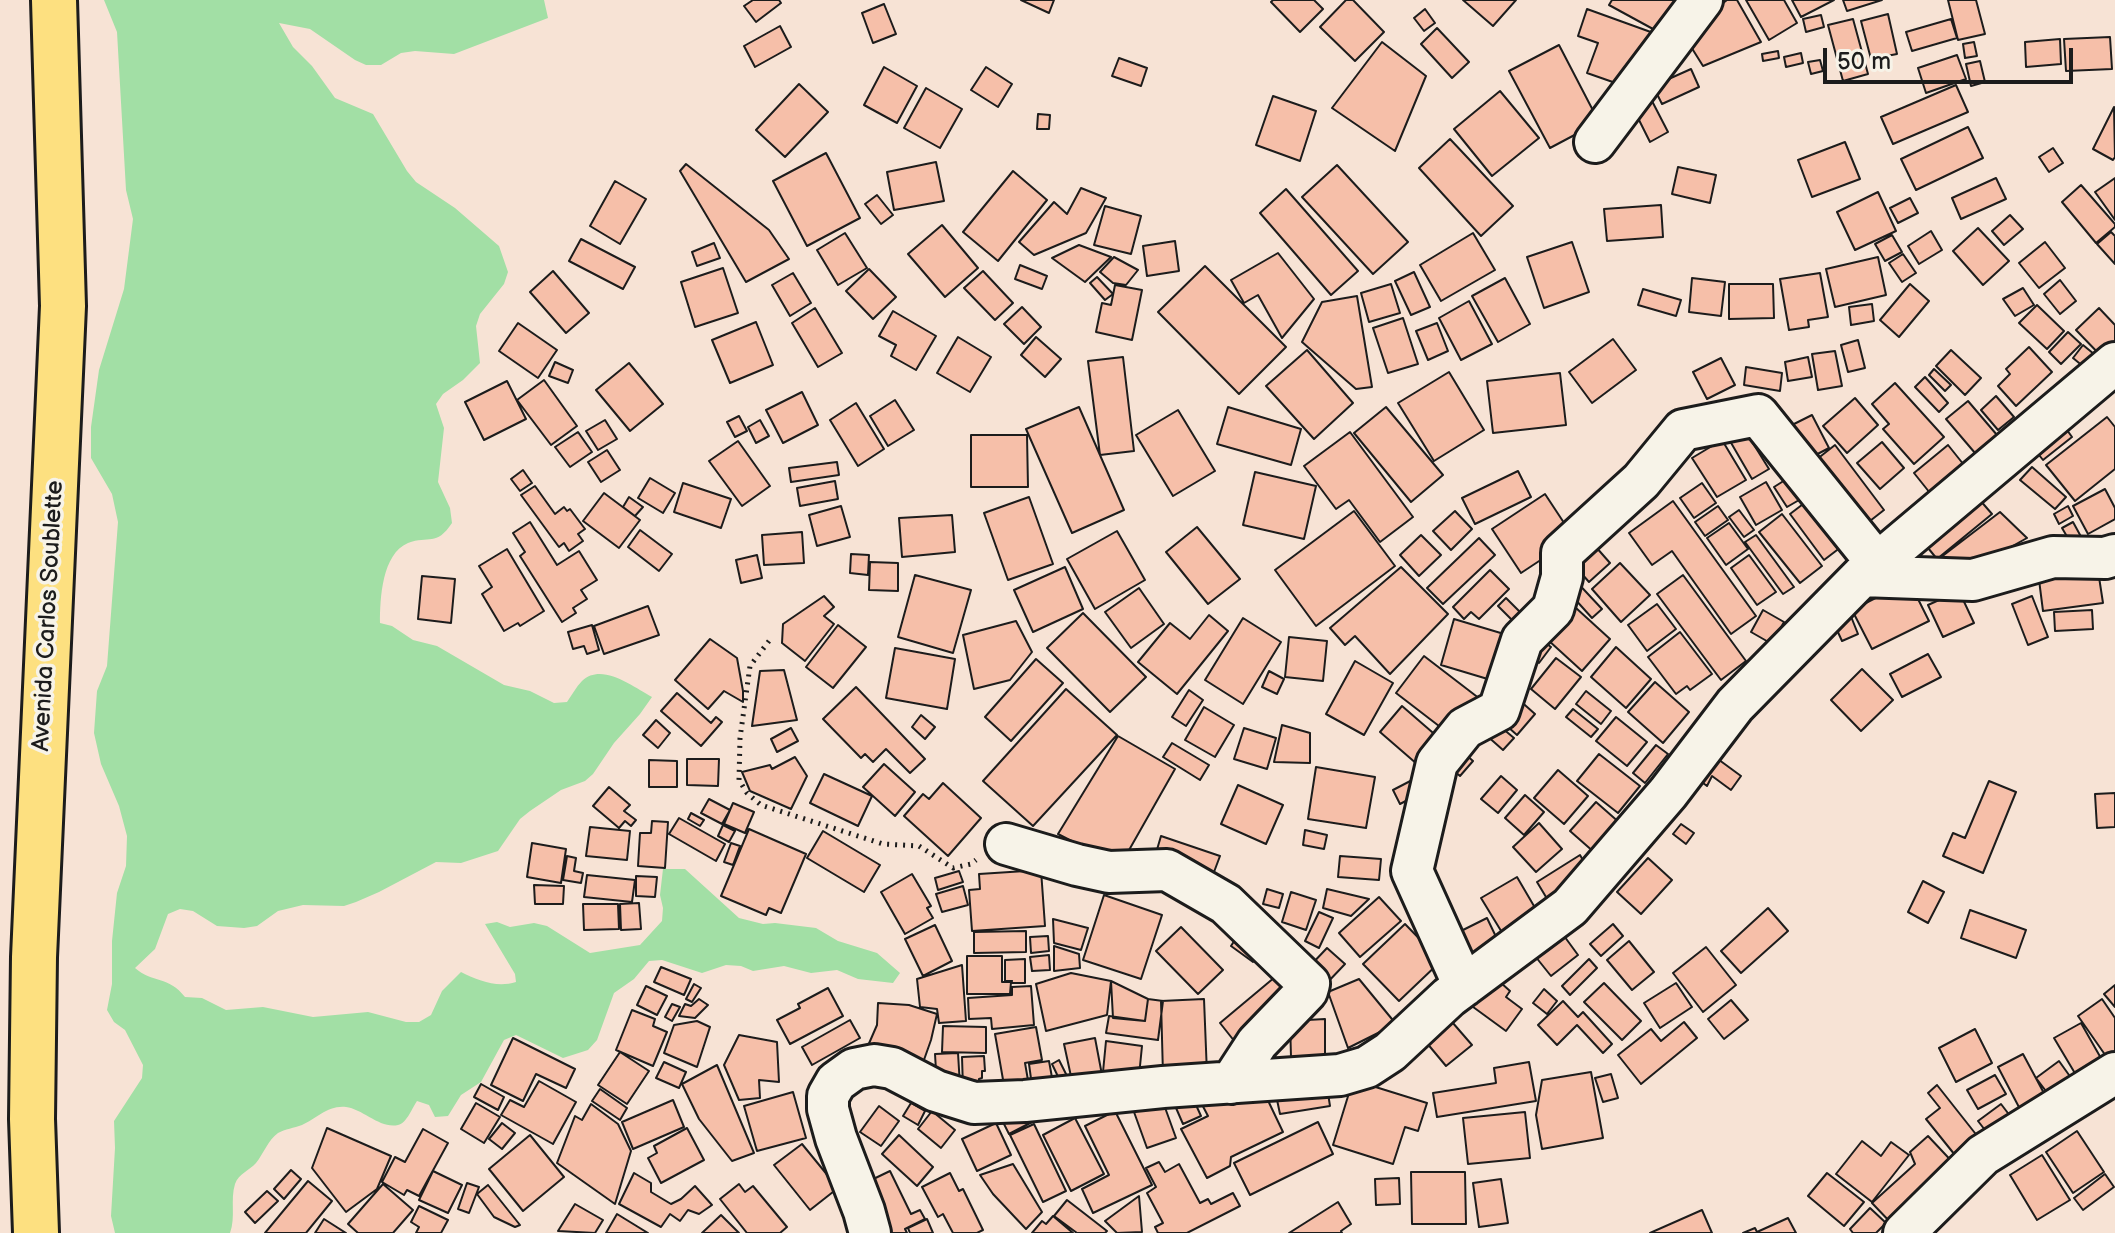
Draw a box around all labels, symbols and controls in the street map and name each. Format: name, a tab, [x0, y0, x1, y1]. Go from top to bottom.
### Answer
scale bar	[1827, 32, 2077, 82]
text: 50 m	[1837, 47, 1891, 76]
street label: Avenida Carlos Soublette	[28, 480, 70, 752]

